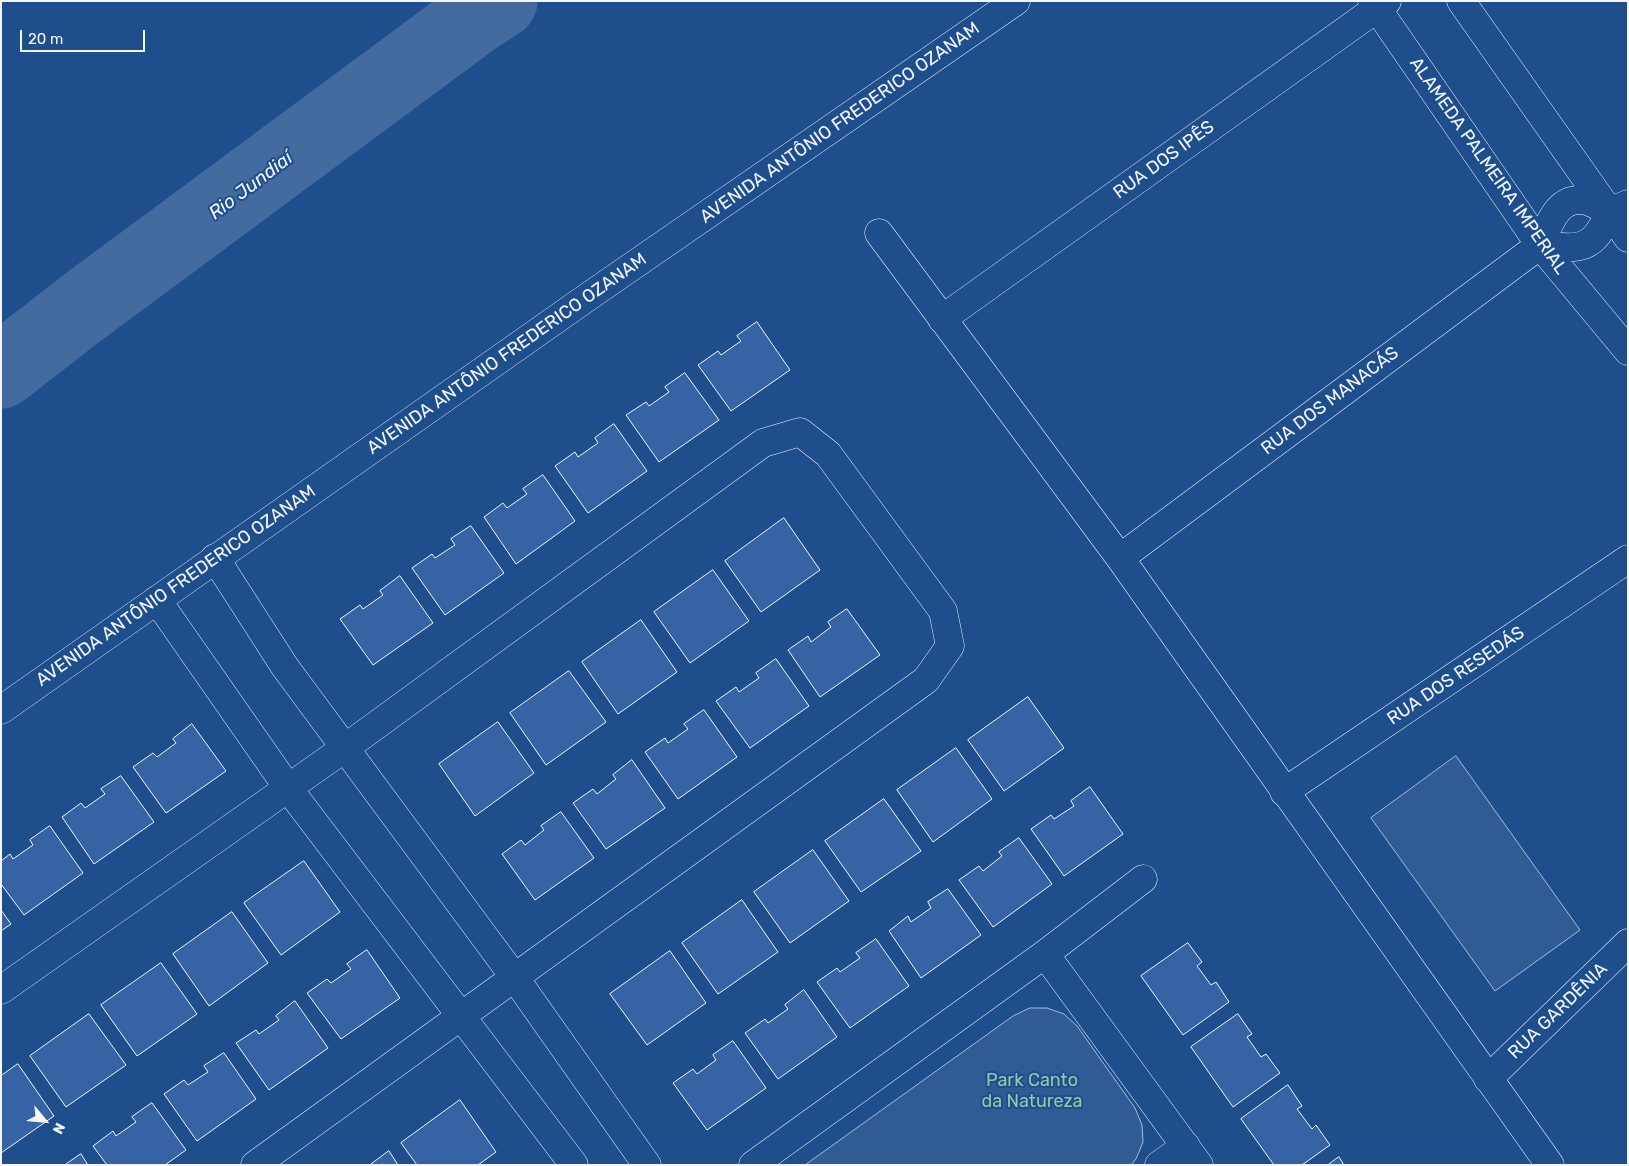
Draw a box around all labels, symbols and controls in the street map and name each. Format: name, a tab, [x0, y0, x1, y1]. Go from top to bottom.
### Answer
street label: AVENIDA ANTÔNIO FREDERICO OZANAM	[696, 18, 984, 228]
scale bar	[22, 20, 148, 52]
text: 20 m	[28, 30, 63, 48]
street label: ALAMEDA PALMEIRA IMPERIAL	[1405, 53, 1571, 279]
street label: RUA DOS IPÊS	[1109, 116, 1219, 204]
water label: Rio Jundiaí	[205, 147, 297, 225]
street label: AVENIDA ANTÔNIO FREDERICO OZANAM	[363, 249, 651, 459]
street label: RUA DOS MANACÁS	[1257, 342, 1403, 460]
street label: AVENIDA ANTÔNIO FREDERICO OZANAM	[32, 481, 320, 691]
street label: RUA DOS RESEDÁS	[1383, 622, 1529, 730]
street label: RUA GARDÊNIA	[1504, 958, 1612, 1064]
park label: Park Canto da Natureza	[981, 1070, 1083, 1112]
north arrow	[20, 1096, 70, 1146]
text: N	[49, 1120, 69, 1137]

